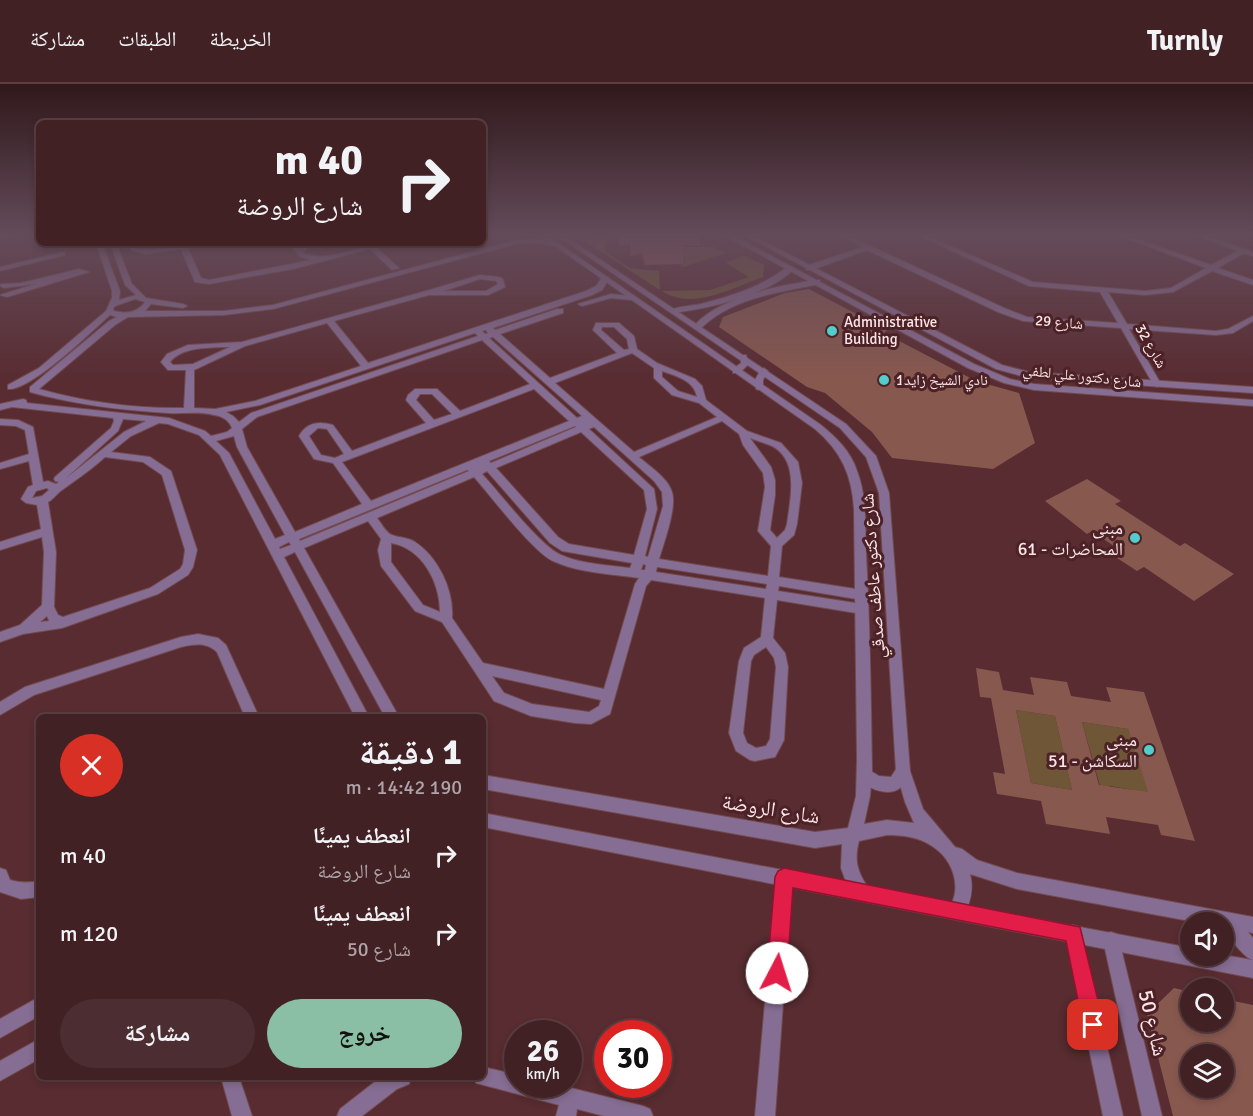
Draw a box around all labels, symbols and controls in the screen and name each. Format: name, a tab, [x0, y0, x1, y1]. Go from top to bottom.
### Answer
text: Turnly	[1147, 24, 1223, 58]
text: مشاركة	[30, 26, 85, 52]
text: الطبقات	[118, 26, 177, 52]
text: الخريطة	[210, 26, 271, 52]
text: 40 m	[274, 135, 363, 186]
icon: right	[384, 144, 462, 222]
text: شارع الروضة	[237, 190, 363, 223]
street label: شارع 29	[1034, 311, 1084, 334]
place label: Administrative Building	[844, 313, 937, 348]
street label: شارع 32	[1130, 321, 1171, 372]
marker: Administrative Building	[825, 324, 839, 338]
street label: شارع دكتور علي لطفي	[1021, 361, 1142, 394]
place label: نادي الشيخ زايد1	[896, 371, 988, 392]
marker: نادي الشيخ زايد1	[877, 373, 891, 387]
street label: شارع دكتور عاطف صدقي	[856, 492, 893, 659]
place label: مبنى المحاضرات - 61	[1018, 517, 1123, 560]
marker: مبنى المحاضرات - 61	[1128, 531, 1142, 545]
place label: مبنى السكاشن - 51	[1048, 729, 1137, 772]
text: 1 دقيقة	[359, 730, 462, 775]
button: close	[60, 734, 123, 797]
marker: مبنى السكاشن - 51	[1142, 743, 1156, 757]
text: 190 m · 14:42	[346, 775, 462, 800]
street label: شارع الروضة	[720, 788, 822, 830]
text: انعطف يمينًا	[313, 822, 411, 849]
icon: right	[429, 839, 462, 872]
text: 40 m	[60, 842, 106, 869]
text: شارع الروضة	[317, 859, 411, 884]
text: انعطف يمينًا	[313, 900, 411, 927]
map controls	[1180, 912, 1234, 1098]
button: sound	[1180, 912, 1234, 966]
icon: right	[429, 917, 462, 950]
text: 120 m	[60, 920, 118, 947]
text: شارع 50	[347, 937, 411, 962]
position arrow	[745, 941, 809, 1005]
button: search	[1180, 978, 1234, 1032]
street label: شارع 50	[1133, 987, 1173, 1059]
button: مشاركة	[60, 999, 255, 1068]
button: خروج	[267, 999, 462, 1068]
pin	[1067, 999, 1118, 1050]
icon: arrive	[1076, 1008, 1109, 1041]
speed limit sign: 30	[594, 1020, 672, 1098]
text: 26	[527, 1033, 559, 1070]
button: layers	[1180, 1044, 1234, 1098]
text: km/h	[526, 1065, 560, 1083]

